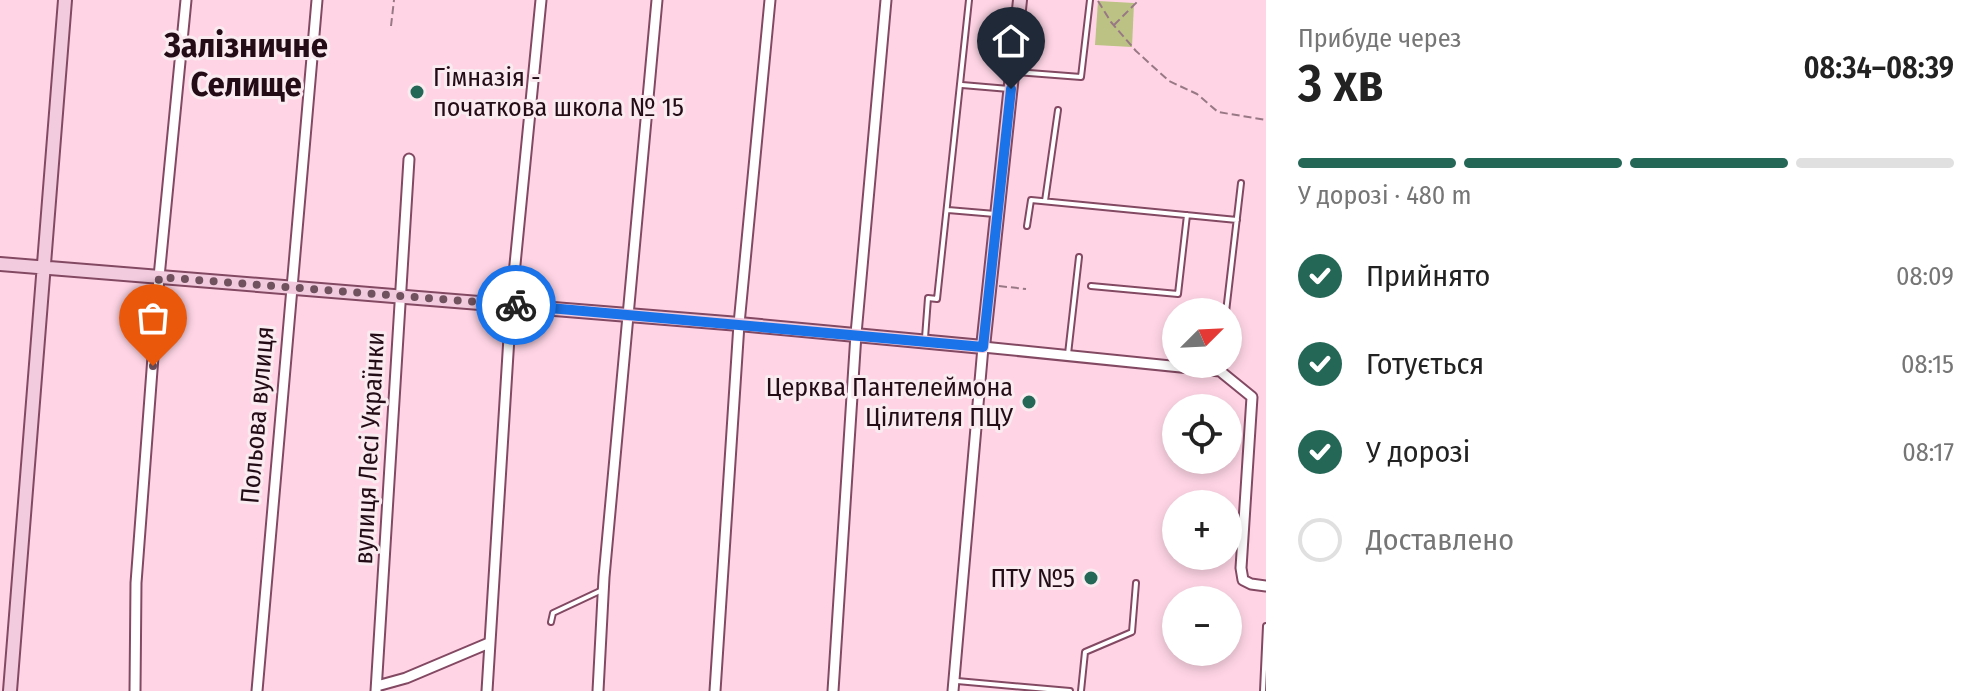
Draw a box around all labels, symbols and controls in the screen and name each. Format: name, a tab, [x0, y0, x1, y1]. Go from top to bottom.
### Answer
pin	[977, 7, 1045, 89]
icon: home	[989, 19, 1033, 63]
text: Прибуде через	[1298, 23, 1461, 54]
district label: Залізничне Селище	[163, 25, 328, 105]
text: 08:34–08:39	[1803, 50, 1954, 86]
text: 3 хв	[1298, 52, 1384, 115]
place label: Гімназія - початкова школа № 15	[433, 62, 684, 123]
marker: Гімназія - початкова школа № 15	[408, 83, 426, 101]
text: У дорозі · 480 m	[1298, 180, 1471, 211]
icon: check	[1298, 254, 1342, 298]
text: Прийнято	[1366, 258, 1490, 294]
text: 08:09	[1896, 261, 1954, 292]
courier	[476, 265, 556, 345]
icon: bike	[494, 283, 538, 327]
pin	[119, 284, 187, 366]
icon: bag	[131, 296, 175, 340]
north arrow	[1162, 298, 1242, 378]
map controls	[1162, 298, 1242, 666]
street label: Польова вулиця	[234, 325, 281, 505]
street label: вулиця Лесі Українки	[348, 331, 391, 565]
icon: check	[1298, 342, 1342, 386]
text: Готується	[1366, 346, 1484, 382]
text: 08:15	[1901, 349, 1954, 380]
place label: Церква Пантелеймона Цілителя ПЦУ	[766, 372, 1013, 433]
marker: Церква Пантелеймона Цілителя ПЦУ	[1020, 393, 1038, 411]
button: locate	[1162, 394, 1242, 474]
icon: check	[1298, 430, 1342, 474]
text: У дорозі	[1366, 434, 1470, 470]
text: 08:17	[1902, 437, 1954, 468]
button: +	[1162, 490, 1242, 570]
text: Доставлено	[1366, 522, 1514, 558]
place label: ПТУ №5	[990, 563, 1075, 594]
marker: ПТУ №5	[1082, 569, 1100, 587]
button: −	[1162, 586, 1242, 666]

